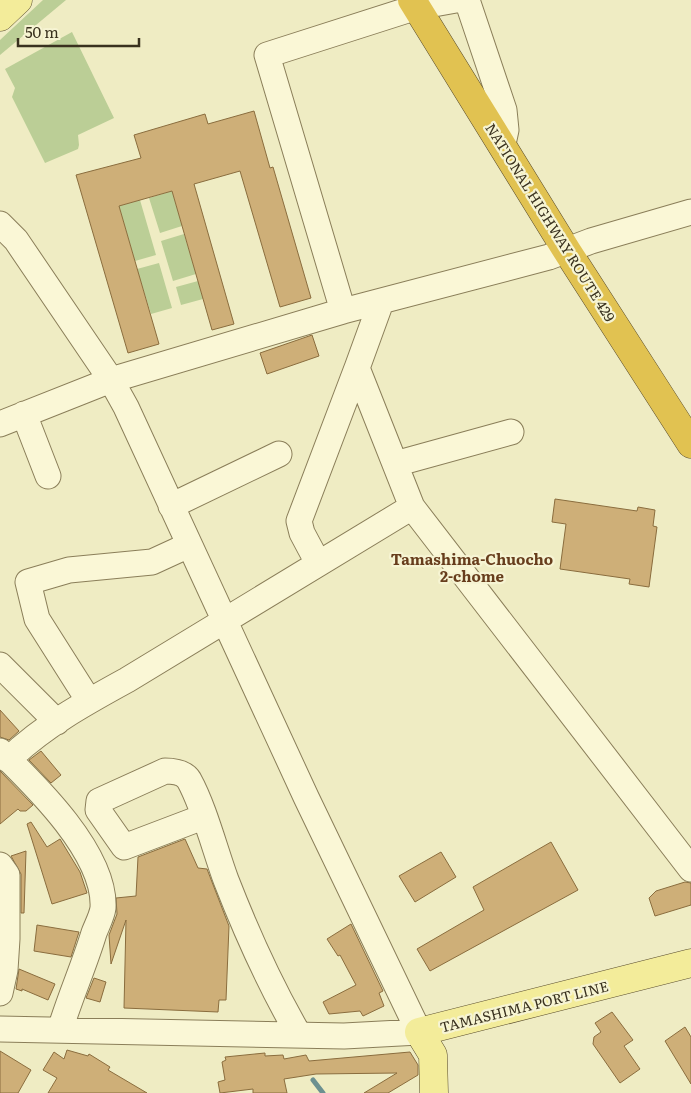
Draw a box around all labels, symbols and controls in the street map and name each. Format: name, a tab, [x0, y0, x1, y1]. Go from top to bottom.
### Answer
scale bar	[18, 15, 139, 47]
text: 50 m	[25, 20, 59, 43]
street label: NATIONAL HIGHWAY ROUTE 429	[481, 119, 621, 325]
district label: Tamashima-Chuocho 2-chome	[391, 547, 553, 587]
street label: TAMASHIMA PORT LINE	[438, 975, 610, 1037]

